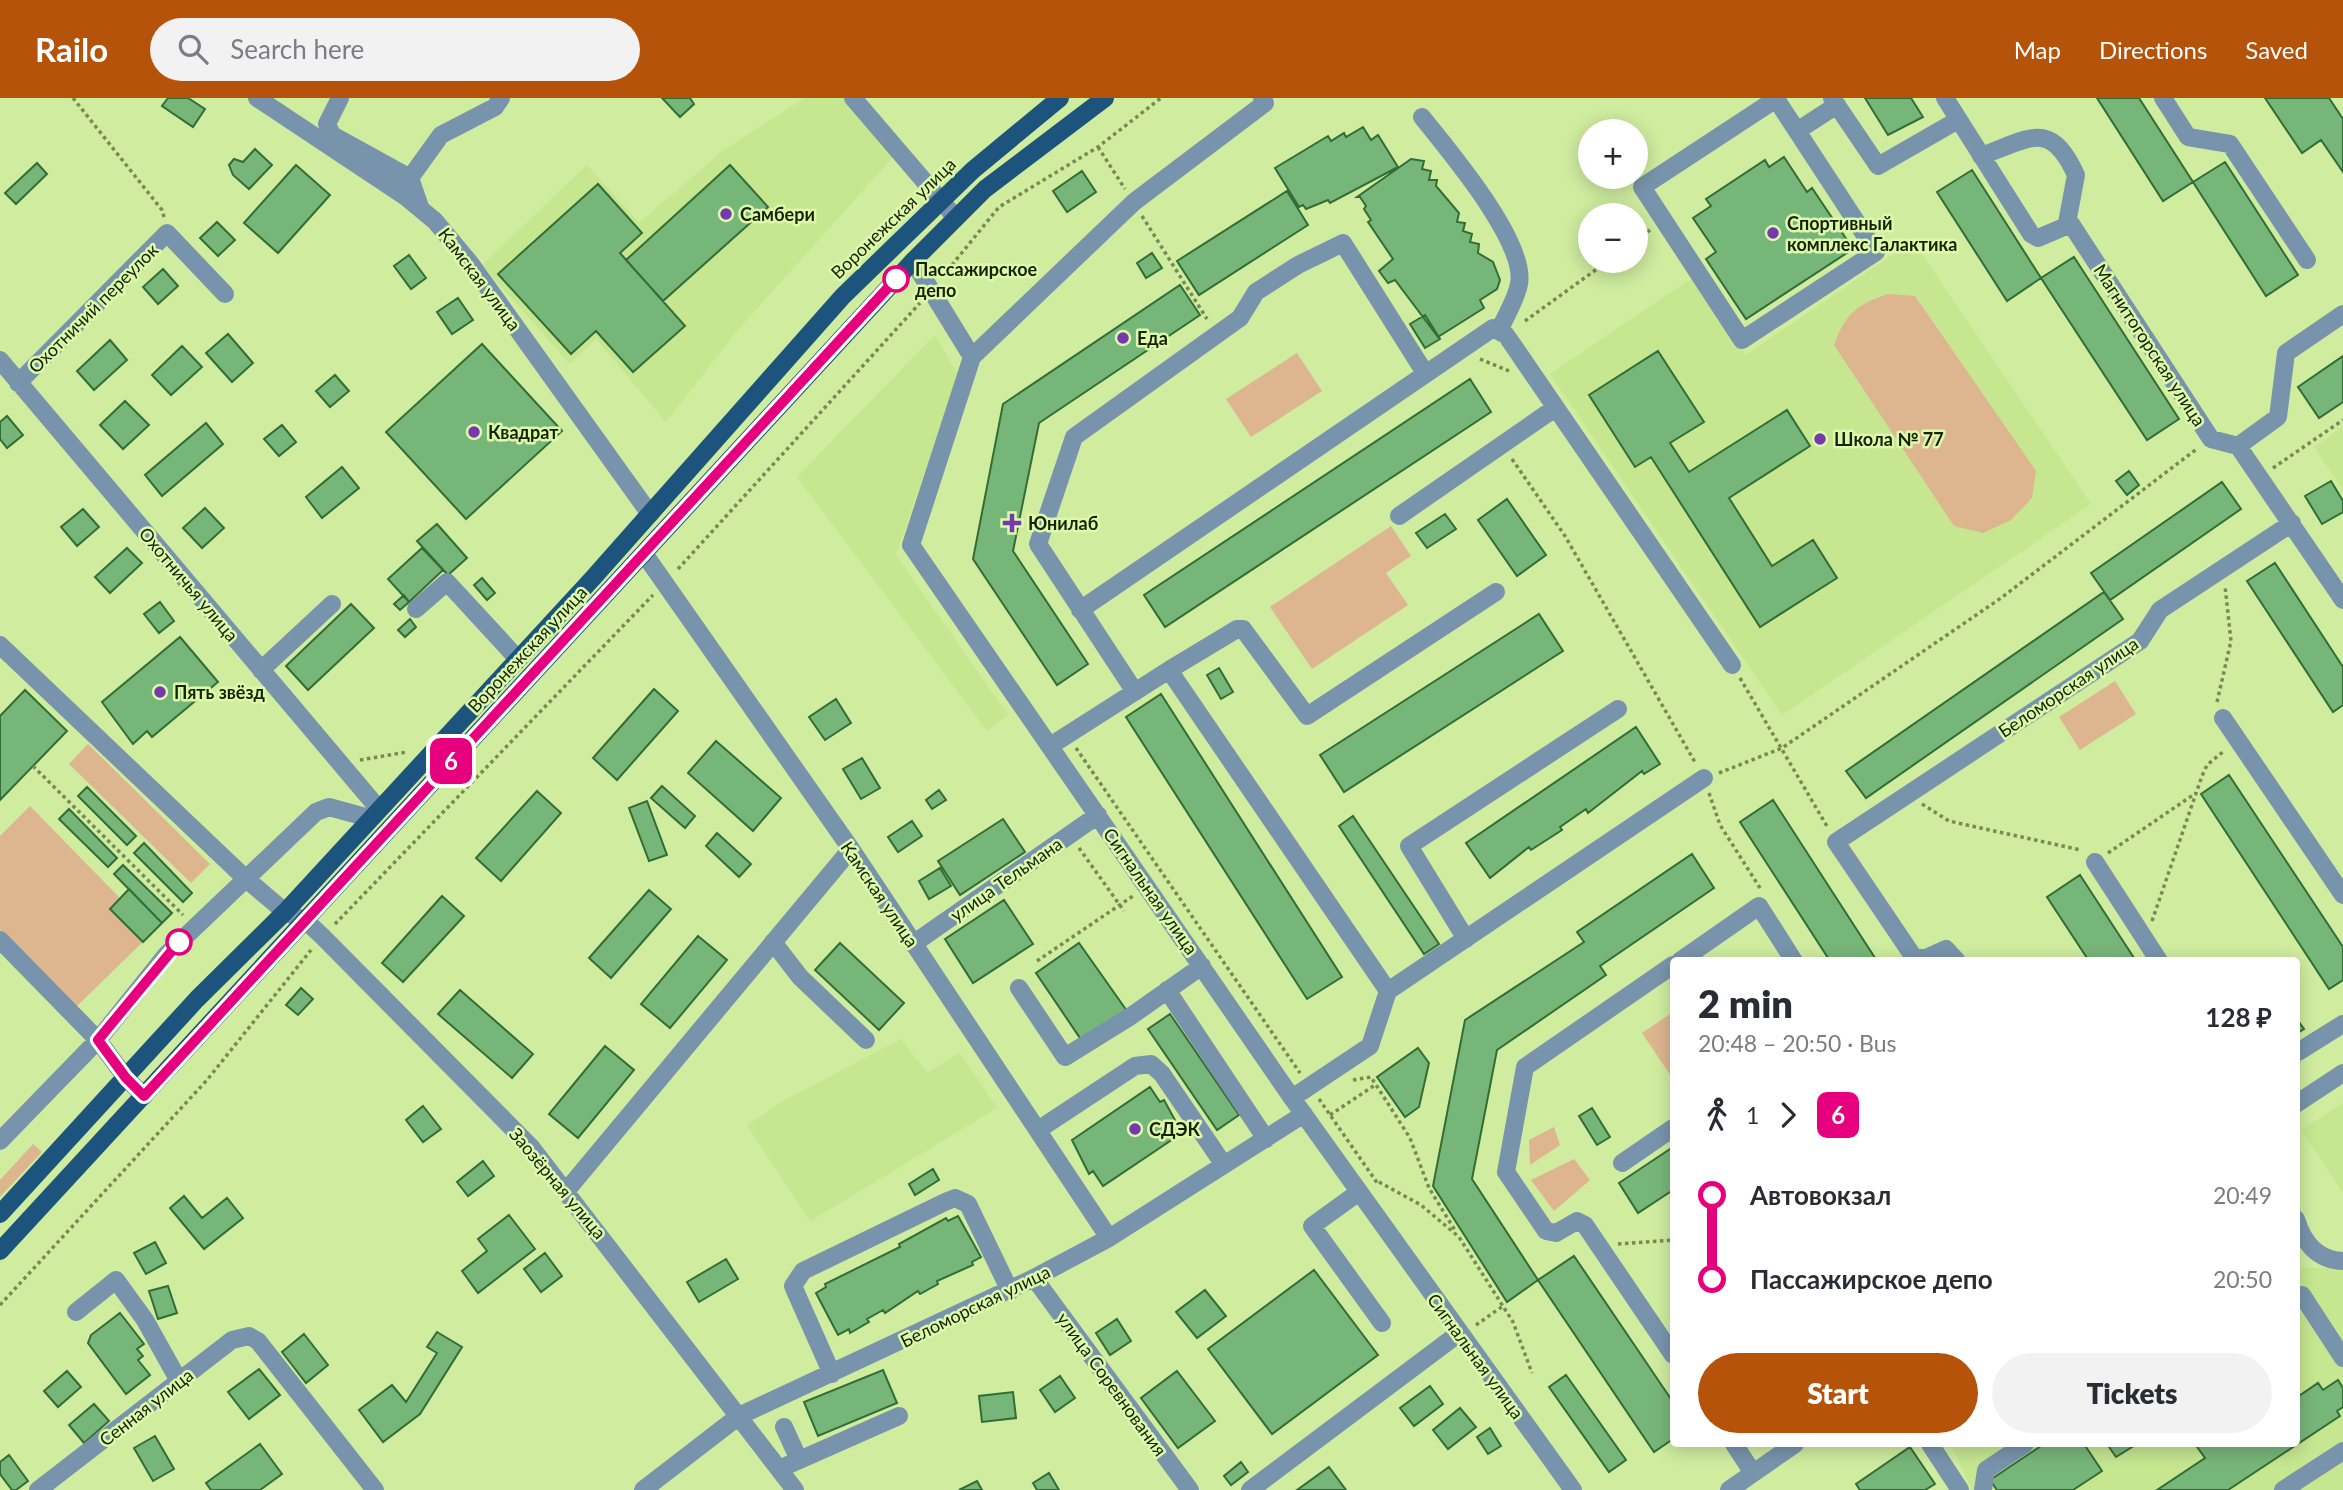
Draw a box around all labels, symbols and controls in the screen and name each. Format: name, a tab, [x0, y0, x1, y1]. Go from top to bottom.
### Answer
search box	[150, 18, 640, 81]
text: Railo	[35, 29, 108, 69]
icon: search	[174, 30, 212, 68]
text: Search here	[230, 33, 364, 65]
text: Map	[2014, 35, 2061, 64]
text: Directions	[2099, 35, 2207, 64]
text: Saved	[2245, 35, 2308, 64]
map controls	[1578, 119, 1648, 273]
button: +	[1578, 119, 1648, 189]
street label: Воронежская улица	[826, 153, 960, 283]
place label: Самбери	[740, 203, 815, 225]
button: −	[1578, 203, 1648, 273]
marker: Самбери	[718, 206, 734, 222]
place label: Спортивный комплекс Галактика	[1787, 212, 1957, 255]
street label: Камская улица	[434, 223, 526, 335]
marker: Спортивный комплекс Галактика	[1765, 225, 1781, 241]
street label: Охотничий переулок	[24, 238, 163, 377]
place label: Пассажирское депо	[915, 258, 1038, 301]
street label: Магнитогорская улица	[2089, 260, 2211, 430]
marker: Пассажирское депо	[883, 266, 909, 292]
place label: Еда	[1137, 327, 1168, 349]
marker: Еда	[1115, 330, 1131, 346]
place label: Квадрат	[488, 421, 559, 443]
marker: Квадрат	[466, 424, 482, 440]
place label: Школа № 77	[1834, 428, 1944, 450]
marker: Школа № 77	[1812, 431, 1828, 447]
place label: Юнилаб	[1028, 512, 1099, 534]
marker: Юнилаб	[1002, 513, 1022, 533]
street label: Охотничья улица	[135, 522, 243, 646]
street label: Воронежская улица	[463, 581, 591, 717]
street label: Беломорская улица	[1994, 632, 2142, 742]
place label: Пять звёзд	[174, 681, 266, 703]
marker: Пять звёзд	[152, 684, 168, 700]
line badge: 6	[428, 738, 474, 784]
text: 6	[444, 746, 458, 775]
street label: Сигнальная улица	[1099, 823, 1203, 959]
street label: улица Тельмана	[946, 832, 1066, 926]
street label: Камская улица	[836, 837, 924, 951]
unlabelled marker	[166, 929, 192, 955]
text: 2 min	[1698, 980, 1793, 1026]
text: 128 ₽	[2205, 1001, 2272, 1033]
text: 20:48 – 20:50 · Bus	[1698, 1029, 1897, 1057]
icon: walk	[1698, 1096, 1736, 1134]
icon: forward	[1769, 1096, 1807, 1134]
text: 6	[1831, 1100, 1845, 1129]
text: 1	[1746, 1101, 1759, 1129]
place label: СДЭК	[1149, 1118, 1200, 1140]
marker: СДЭК	[1127, 1121, 1143, 1137]
street label: Заозёрная улица	[505, 1123, 611, 1243]
text: Автовокзал	[1750, 1179, 1891, 1211]
text: 20:49	[2213, 1181, 2272, 1209]
street label: Беломорская улица	[897, 1260, 1053, 1352]
text: Пассажирское депо	[1750, 1263, 1993, 1295]
text: 20:50	[2213, 1265, 2272, 1293]
street label: Сигнальная улица	[1423, 1289, 1529, 1423]
street label: улица Соревнования	[1053, 1308, 1171, 1460]
button: Start	[1698, 1353, 1978, 1433]
button: Tickets	[1992, 1353, 2272, 1433]
street label: Сенная улица	[95, 1363, 197, 1451]

